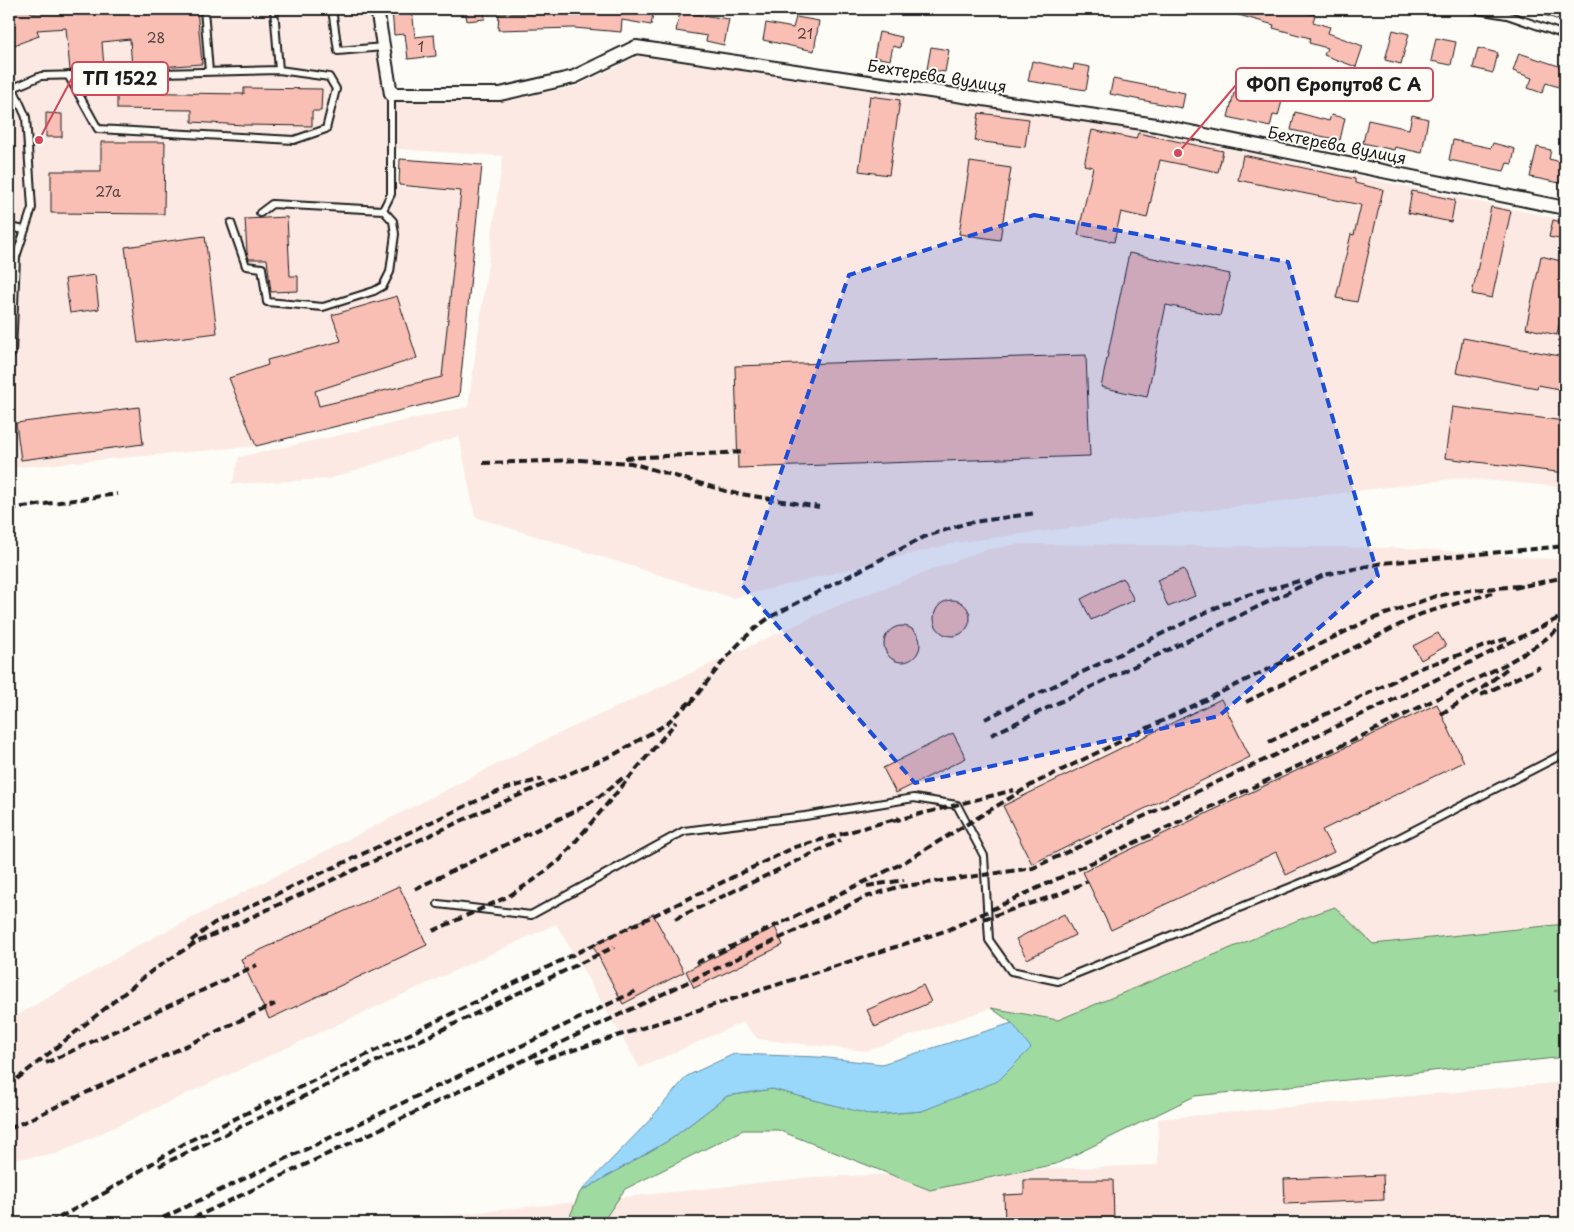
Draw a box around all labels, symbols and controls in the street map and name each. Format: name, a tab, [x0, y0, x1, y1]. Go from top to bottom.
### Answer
house number: 21	[797, 23, 813, 44]
house number: 28	[147, 27, 165, 48]
house number: 1	[418, 36, 424, 57]
street label: Бехтерєва вулиця	[866, 52, 1009, 98]
callout: ТП 1522	[72, 62, 168, 95]
text: ТП 1522	[83, 64, 158, 91]
callout: ФОП Єропутов С А	[1236, 68, 1433, 101]
text: ФОП Єропутов С А	[1247, 70, 1421, 97]
street label: Бехтерєва вулиця	[1266, 119, 1409, 169]
house number: 27а	[95, 181, 121, 202]

